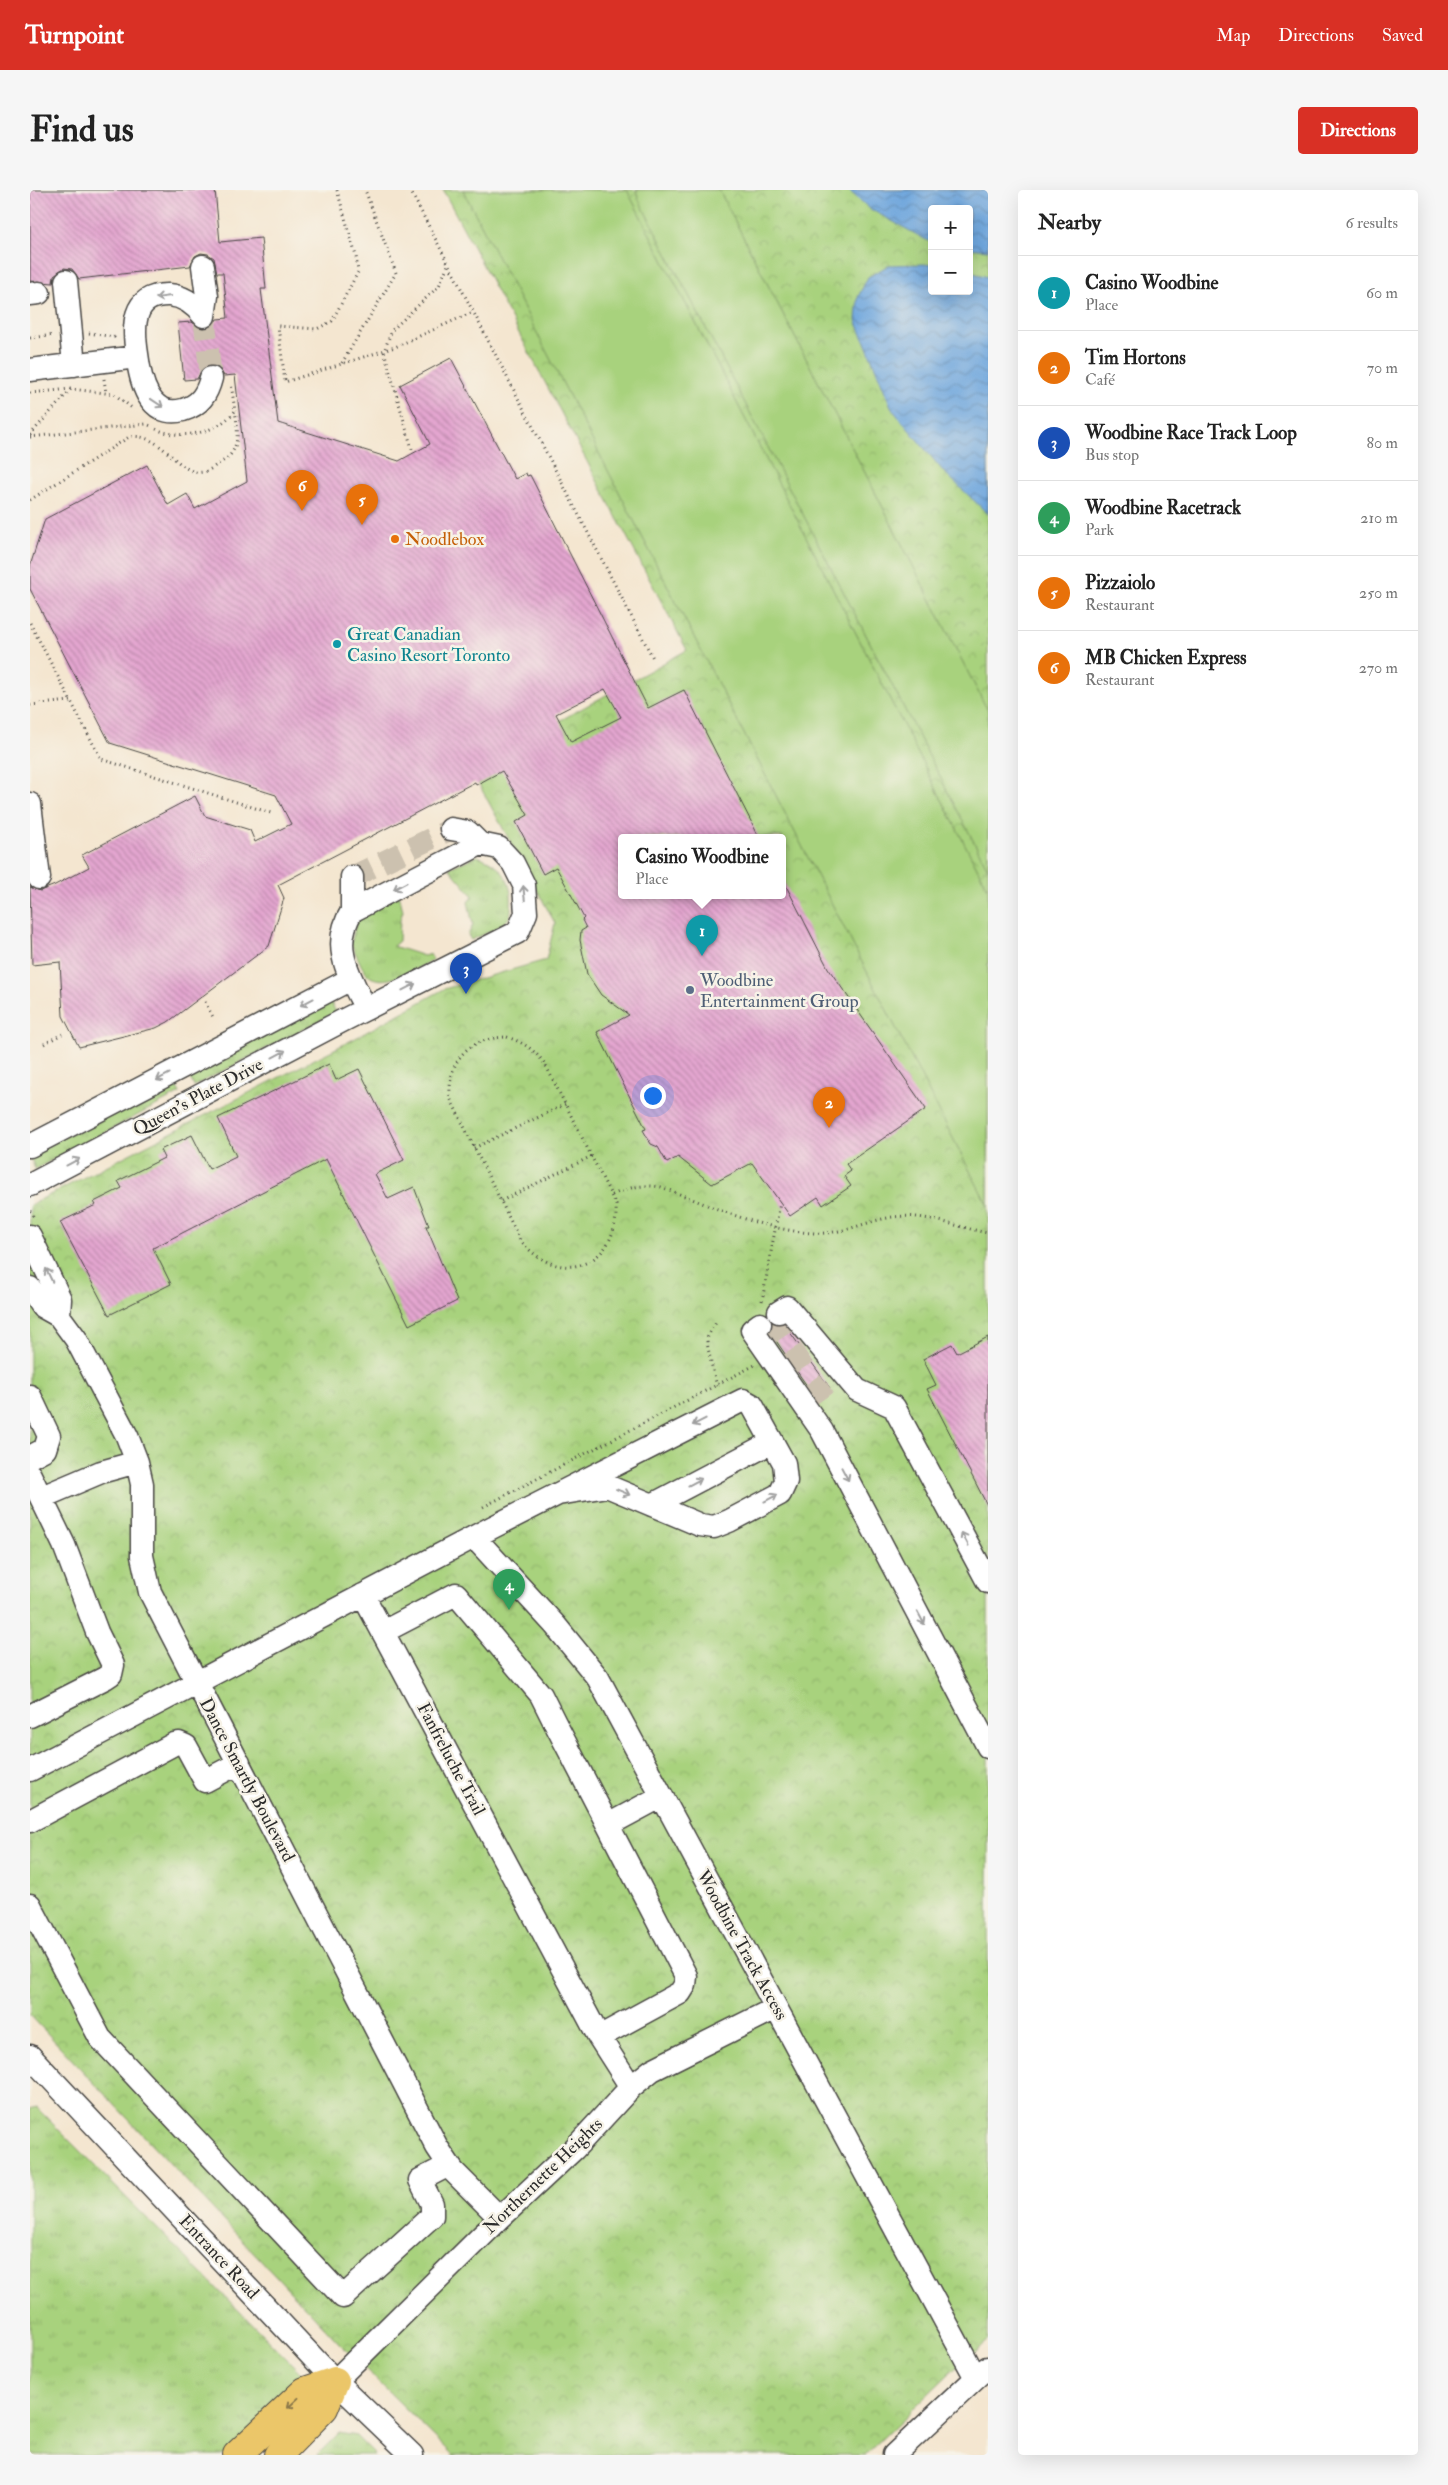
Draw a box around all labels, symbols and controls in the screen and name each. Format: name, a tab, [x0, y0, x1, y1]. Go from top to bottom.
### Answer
text: Turnpoint	[25, 20, 124, 51]
text: Map	[1217, 24, 1250, 47]
text: Directions	[1278, 24, 1354, 47]
text: Saved	[1382, 24, 1423, 47]
button: Directions	[1298, 107, 1418, 154]
text: Find us	[30, 108, 134, 152]
map controls	[928, 205, 973, 295]
button: +	[928, 205, 973, 250]
text: Nearby	[1038, 209, 1101, 236]
text: 6 results	[1346, 213, 1398, 233]
button: −	[928, 250, 973, 295]
text: Casino Woodbine	[1085, 271, 1218, 295]
text: 1	[1051, 283, 1057, 303]
text: 60 m	[1366, 283, 1398, 303]
one-way arrow	[155, 292, 171, 302]
text: Place	[1085, 295, 1118, 315]
text: Tim Hortons	[1085, 346, 1186, 370]
text: 2	[1050, 358, 1058, 378]
text: 70 m	[1367, 358, 1398, 378]
text: Café	[1085, 370, 1115, 390]
one-way arrow	[150, 398, 164, 408]
text: Woodbine Race Track Loop	[1085, 421, 1297, 445]
text: 3	[1051, 433, 1057, 453]
text: 80 m	[1367, 433, 1398, 453]
text: Bus stop	[1085, 445, 1139, 465]
pin: 6	[286, 470, 318, 511]
pin: 5	[346, 484, 378, 525]
text: Woodbine Racetrack	[1085, 496, 1241, 520]
text: 4	[1050, 508, 1058, 528]
text: 210 m	[1360, 508, 1398, 528]
text: Park	[1085, 520, 1114, 540]
place label: Noodlebox	[405, 528, 484, 551]
marker: Noodlebox	[389, 533, 401, 545]
text: Pizzaiolo	[1085, 571, 1155, 595]
text: 5	[1050, 583, 1058, 603]
text: 250 m	[1359, 583, 1398, 603]
text: Restaurant	[1085, 595, 1154, 615]
place label: Great Canadian Casino Resort Toronto	[347, 623, 511, 667]
marker: Great Canadian Casino Resort Toronto	[331, 638, 343, 650]
text: MB Chicken Express	[1085, 646, 1247, 670]
text: 6	[1050, 658, 1058, 678]
text: 270 m	[1359, 658, 1398, 678]
text: Restaurant	[1085, 670, 1154, 690]
popup	[618, 834, 786, 899]
text: Casino Woodbine	[635, 845, 769, 869]
text: Place	[635, 869, 668, 889]
one-way arrow	[393, 882, 408, 891]
one-way arrow	[519, 885, 529, 901]
pin: 1	[686, 915, 718, 956]
pin: 3	[450, 953, 482, 994]
place label: Woodbine Entertainment Group	[699, 969, 859, 1013]
one-way arrow	[401, 982, 416, 991]
marker: Woodbine Entertainment Group	[684, 984, 696, 996]
one-way arrow	[300, 997, 315, 1007]
one-way arrow	[271, 1049, 286, 1058]
street label: Queen's Plate Drive	[129, 1053, 267, 1141]
one-way arrow	[156, 1072, 171, 1082]
your location	[640, 1083, 666, 1109]
pin: 2	[813, 1087, 845, 1128]
one-way arrow	[65, 1157, 80, 1166]
one-way arrow	[44, 1268, 53, 1283]
one-way arrow	[692, 1418, 707, 1427]
one-way arrow	[840, 1467, 850, 1482]
one-way arrow	[687, 1477, 702, 1487]
one-way arrow	[615, 1489, 630, 1498]
one-way arrow	[764, 1493, 779, 1503]
one-way arrow	[960, 1531, 970, 1546]
pin: 4	[493, 1569, 525, 1610]
one-way arrow	[916, 1610, 926, 1625]
street label: Dance Smartly Boulevard	[194, 1694, 300, 1866]
street label: Fanfreluche Trail	[412, 1699, 491, 1820]
street label: Woodbine Track Access	[691, 1865, 793, 2024]
street label: Northernette Heights	[478, 2113, 608, 2239]
street label: Entrance Road	[174, 2210, 264, 2304]
one-way arrow	[286, 2397, 299, 2409]

